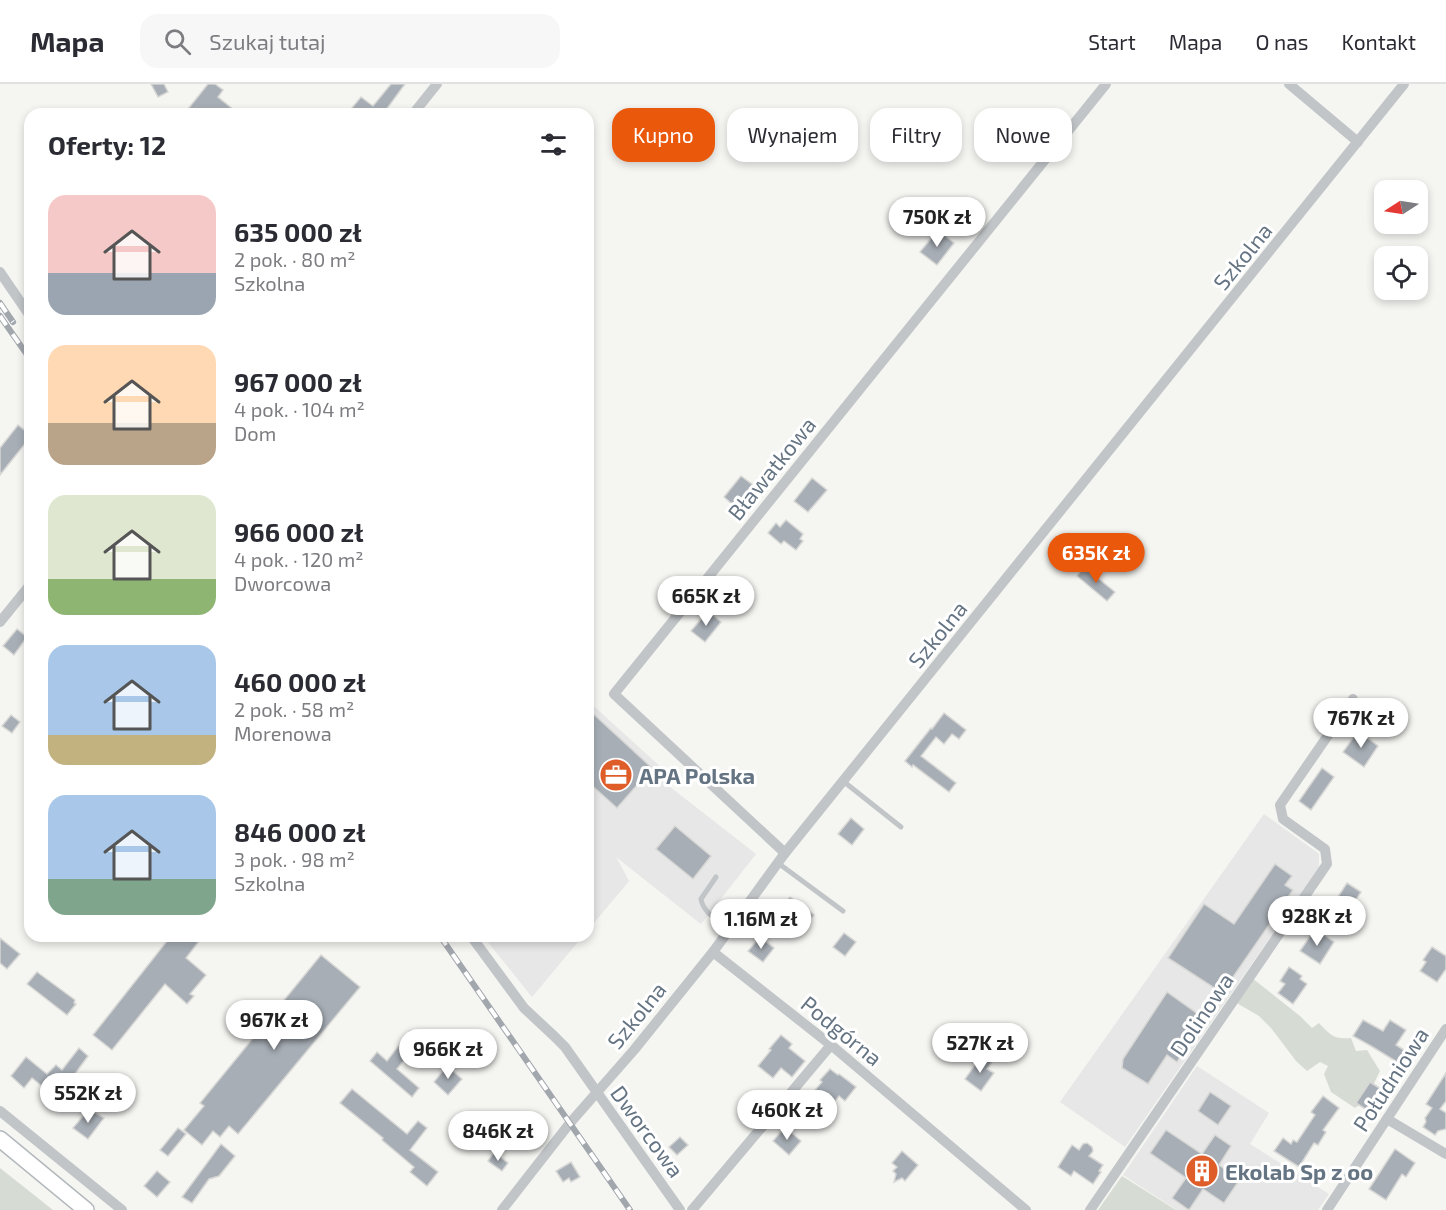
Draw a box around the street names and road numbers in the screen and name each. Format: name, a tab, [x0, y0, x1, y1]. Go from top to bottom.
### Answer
street label: Szkolna	[1207, 217, 1277, 295]
street label: Bławatkowa	[722, 411, 820, 525]
street label: Szkolna	[902, 595, 972, 673]
street label: Dolinowa	[1164, 968, 1238, 1060]
street label: Szkolna	[601, 976, 671, 1054]
street label: Podgórna	[796, 990, 888, 1070]
street label: Południowa	[1347, 1022, 1433, 1136]
street label: Dworcowa	[606, 1080, 690, 1182]

